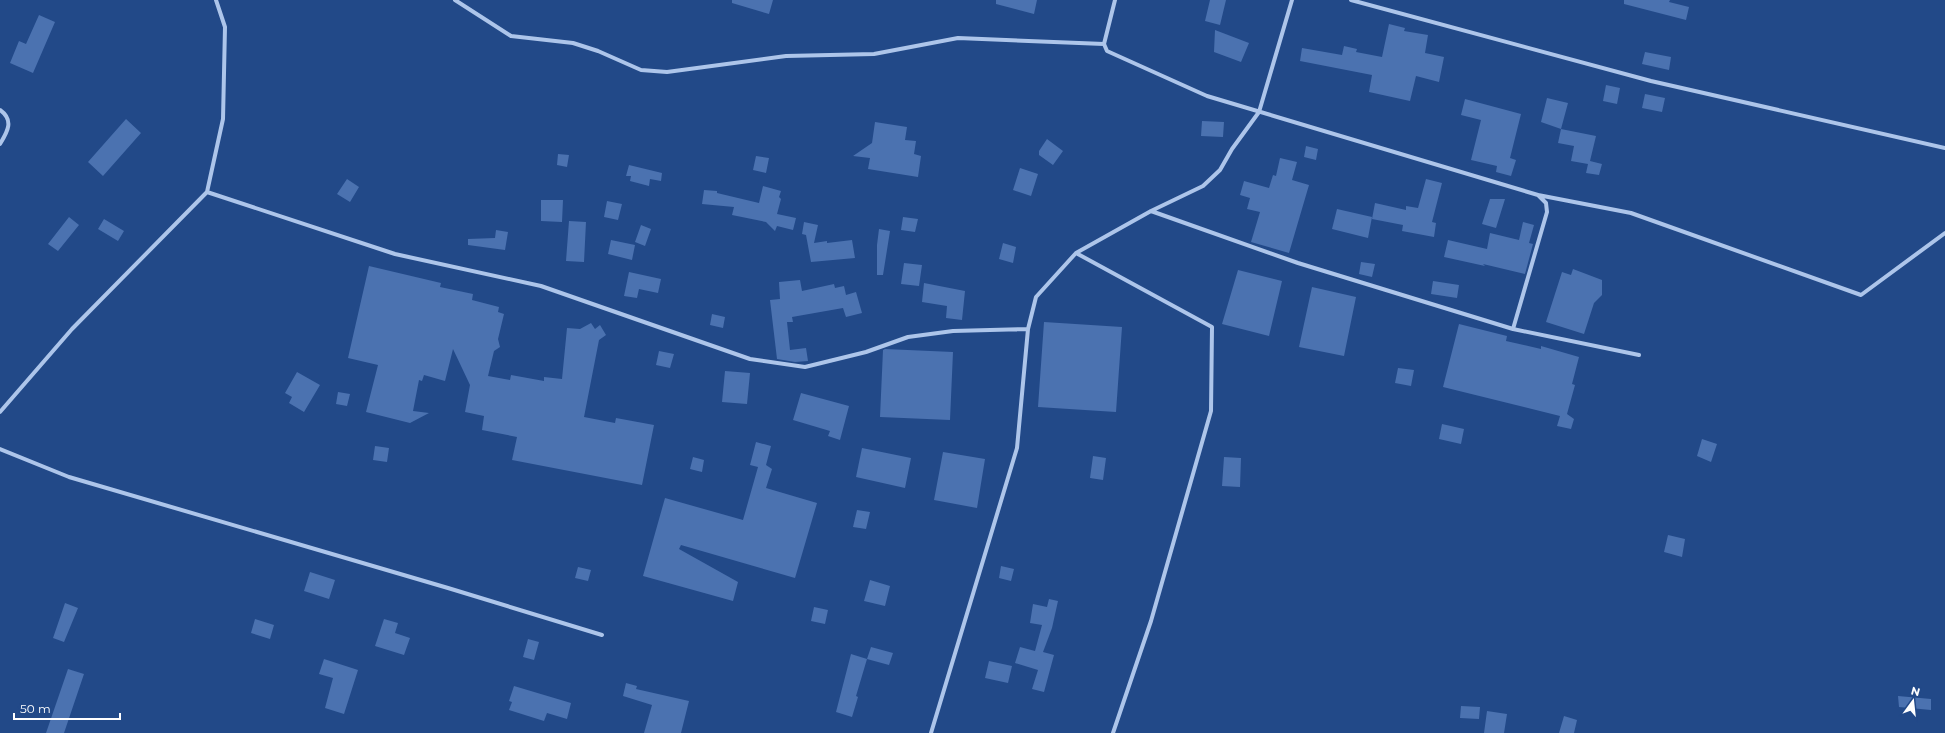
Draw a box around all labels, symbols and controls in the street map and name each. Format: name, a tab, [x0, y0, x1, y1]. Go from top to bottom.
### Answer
north arrow	[1893, 681, 1933, 721]
text: N	[1909, 683, 1922, 699]
scale bar	[14, 695, 120, 721]
text: 50 m	[20, 701, 51, 716]

